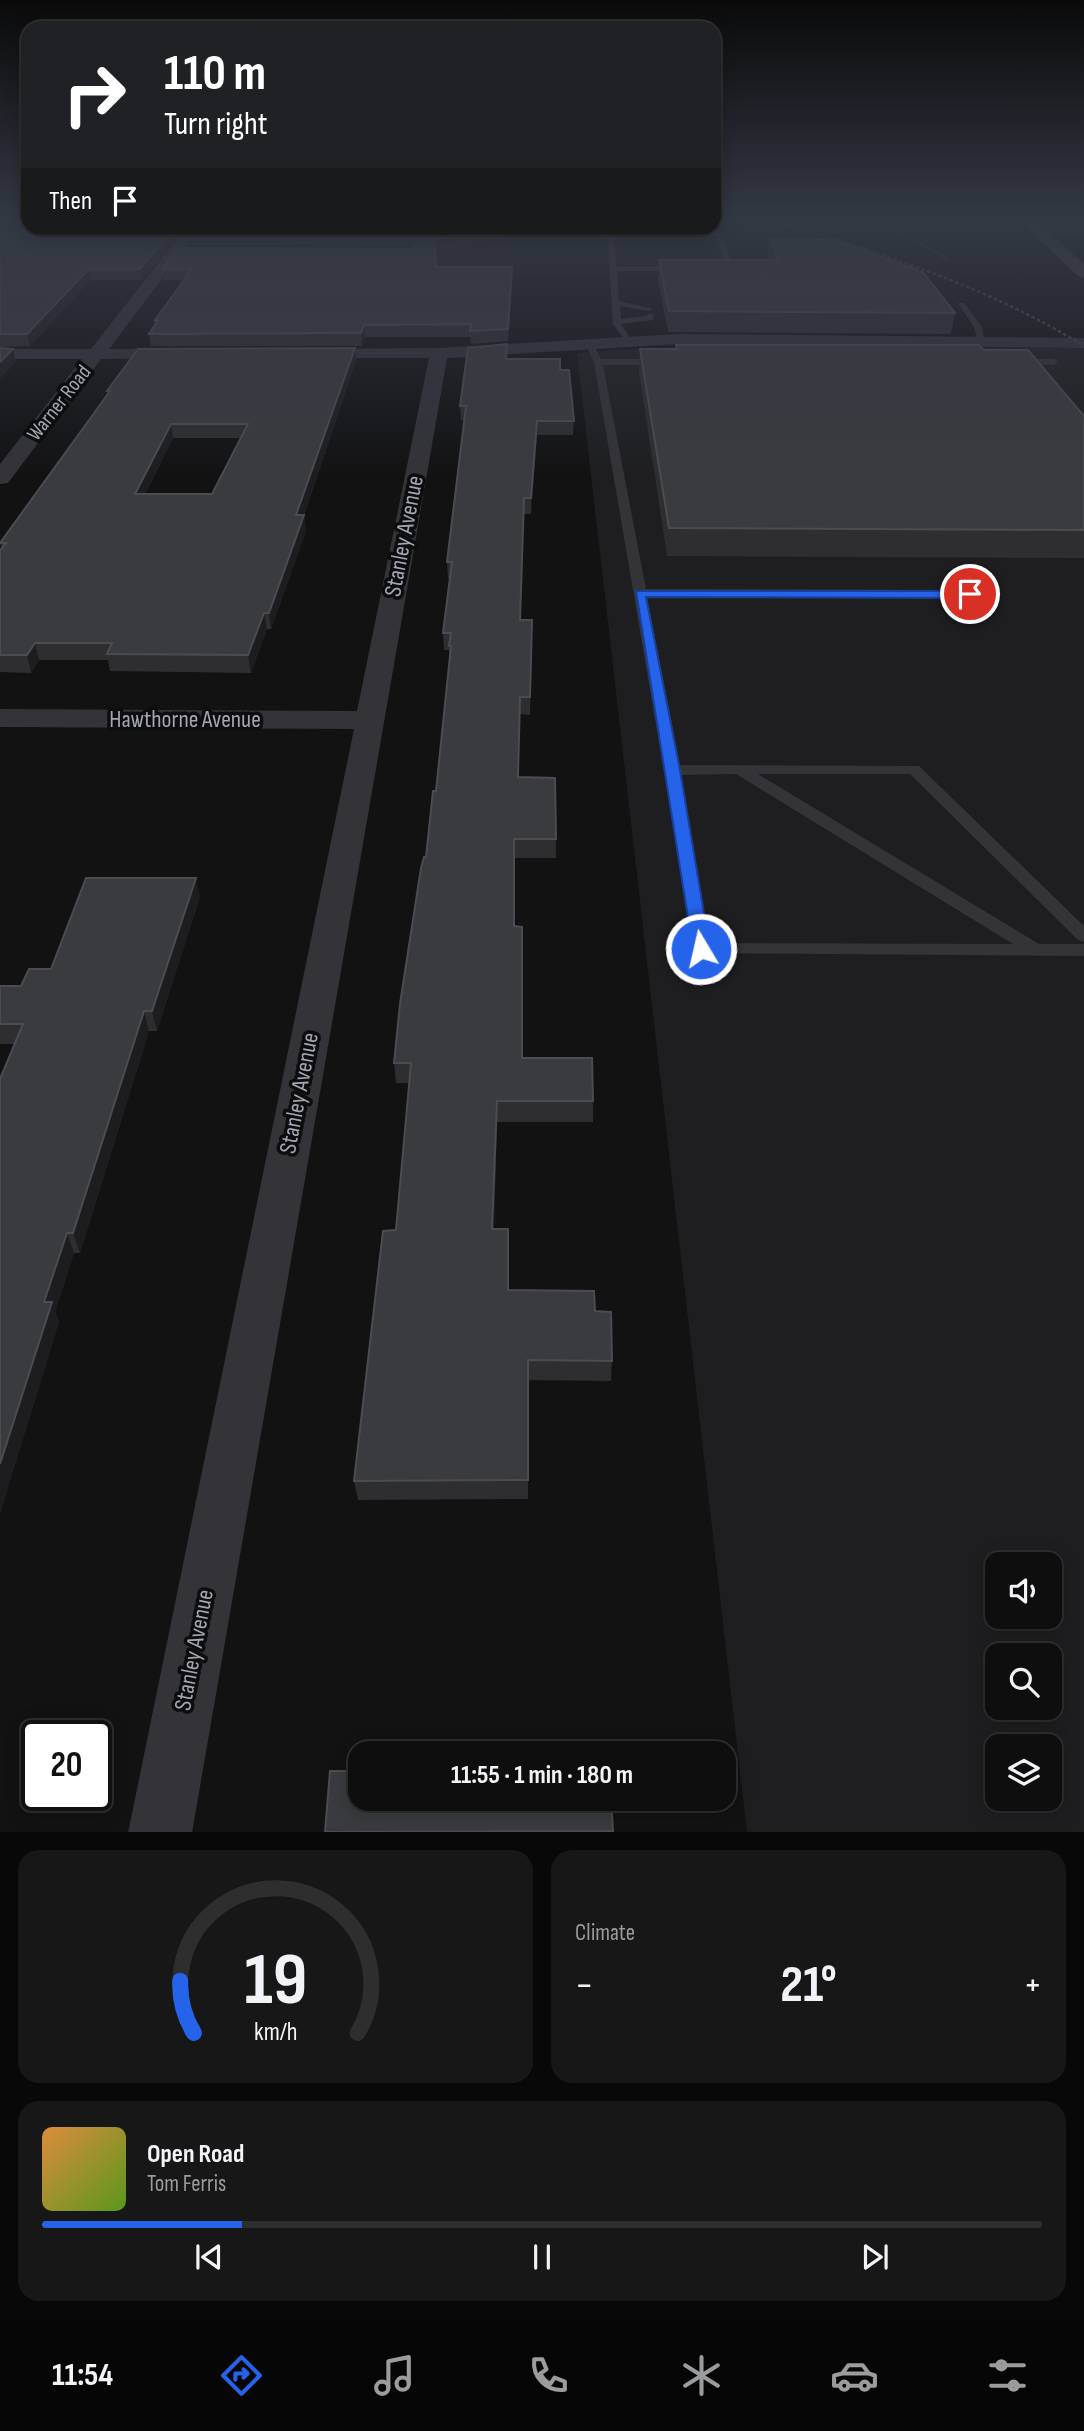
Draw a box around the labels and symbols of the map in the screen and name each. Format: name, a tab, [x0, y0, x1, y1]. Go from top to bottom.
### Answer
street label: Warner Road	[22, 360, 96, 446]
street label: Stanley Avenue	[378, 473, 430, 599]
pin	[940, 564, 1000, 624]
street label: Hawthorne Avenue	[109, 705, 261, 734]
position arrow	[664, 912, 738, 986]
street label: Stanley Avenue	[273, 1030, 325, 1156]
street label: Stanley Avenue	[168, 1587, 220, 1713]
speed limit sign: 20	[21, 1720, 112, 1811]

